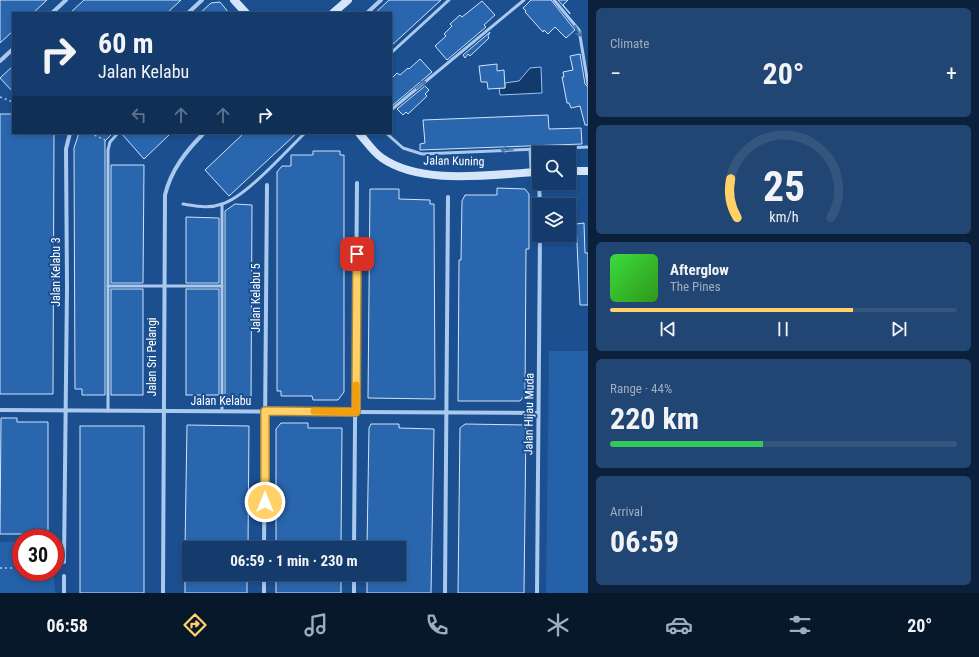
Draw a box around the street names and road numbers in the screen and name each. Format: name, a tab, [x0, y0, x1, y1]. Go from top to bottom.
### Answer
street label: Jalan Kuning	[423, 153, 485, 169]
street label: Jalan Kelabu 3	[49, 237, 63, 307]
street label: Jalan Kelabu 5	[249, 263, 263, 333]
street label: Jalan Sri Pelangi	[145, 317, 159, 397]
street label: Jalan Hijau Muda	[521, 372, 537, 455]
street label: Jalan Kelabu	[191, 394, 252, 408]

